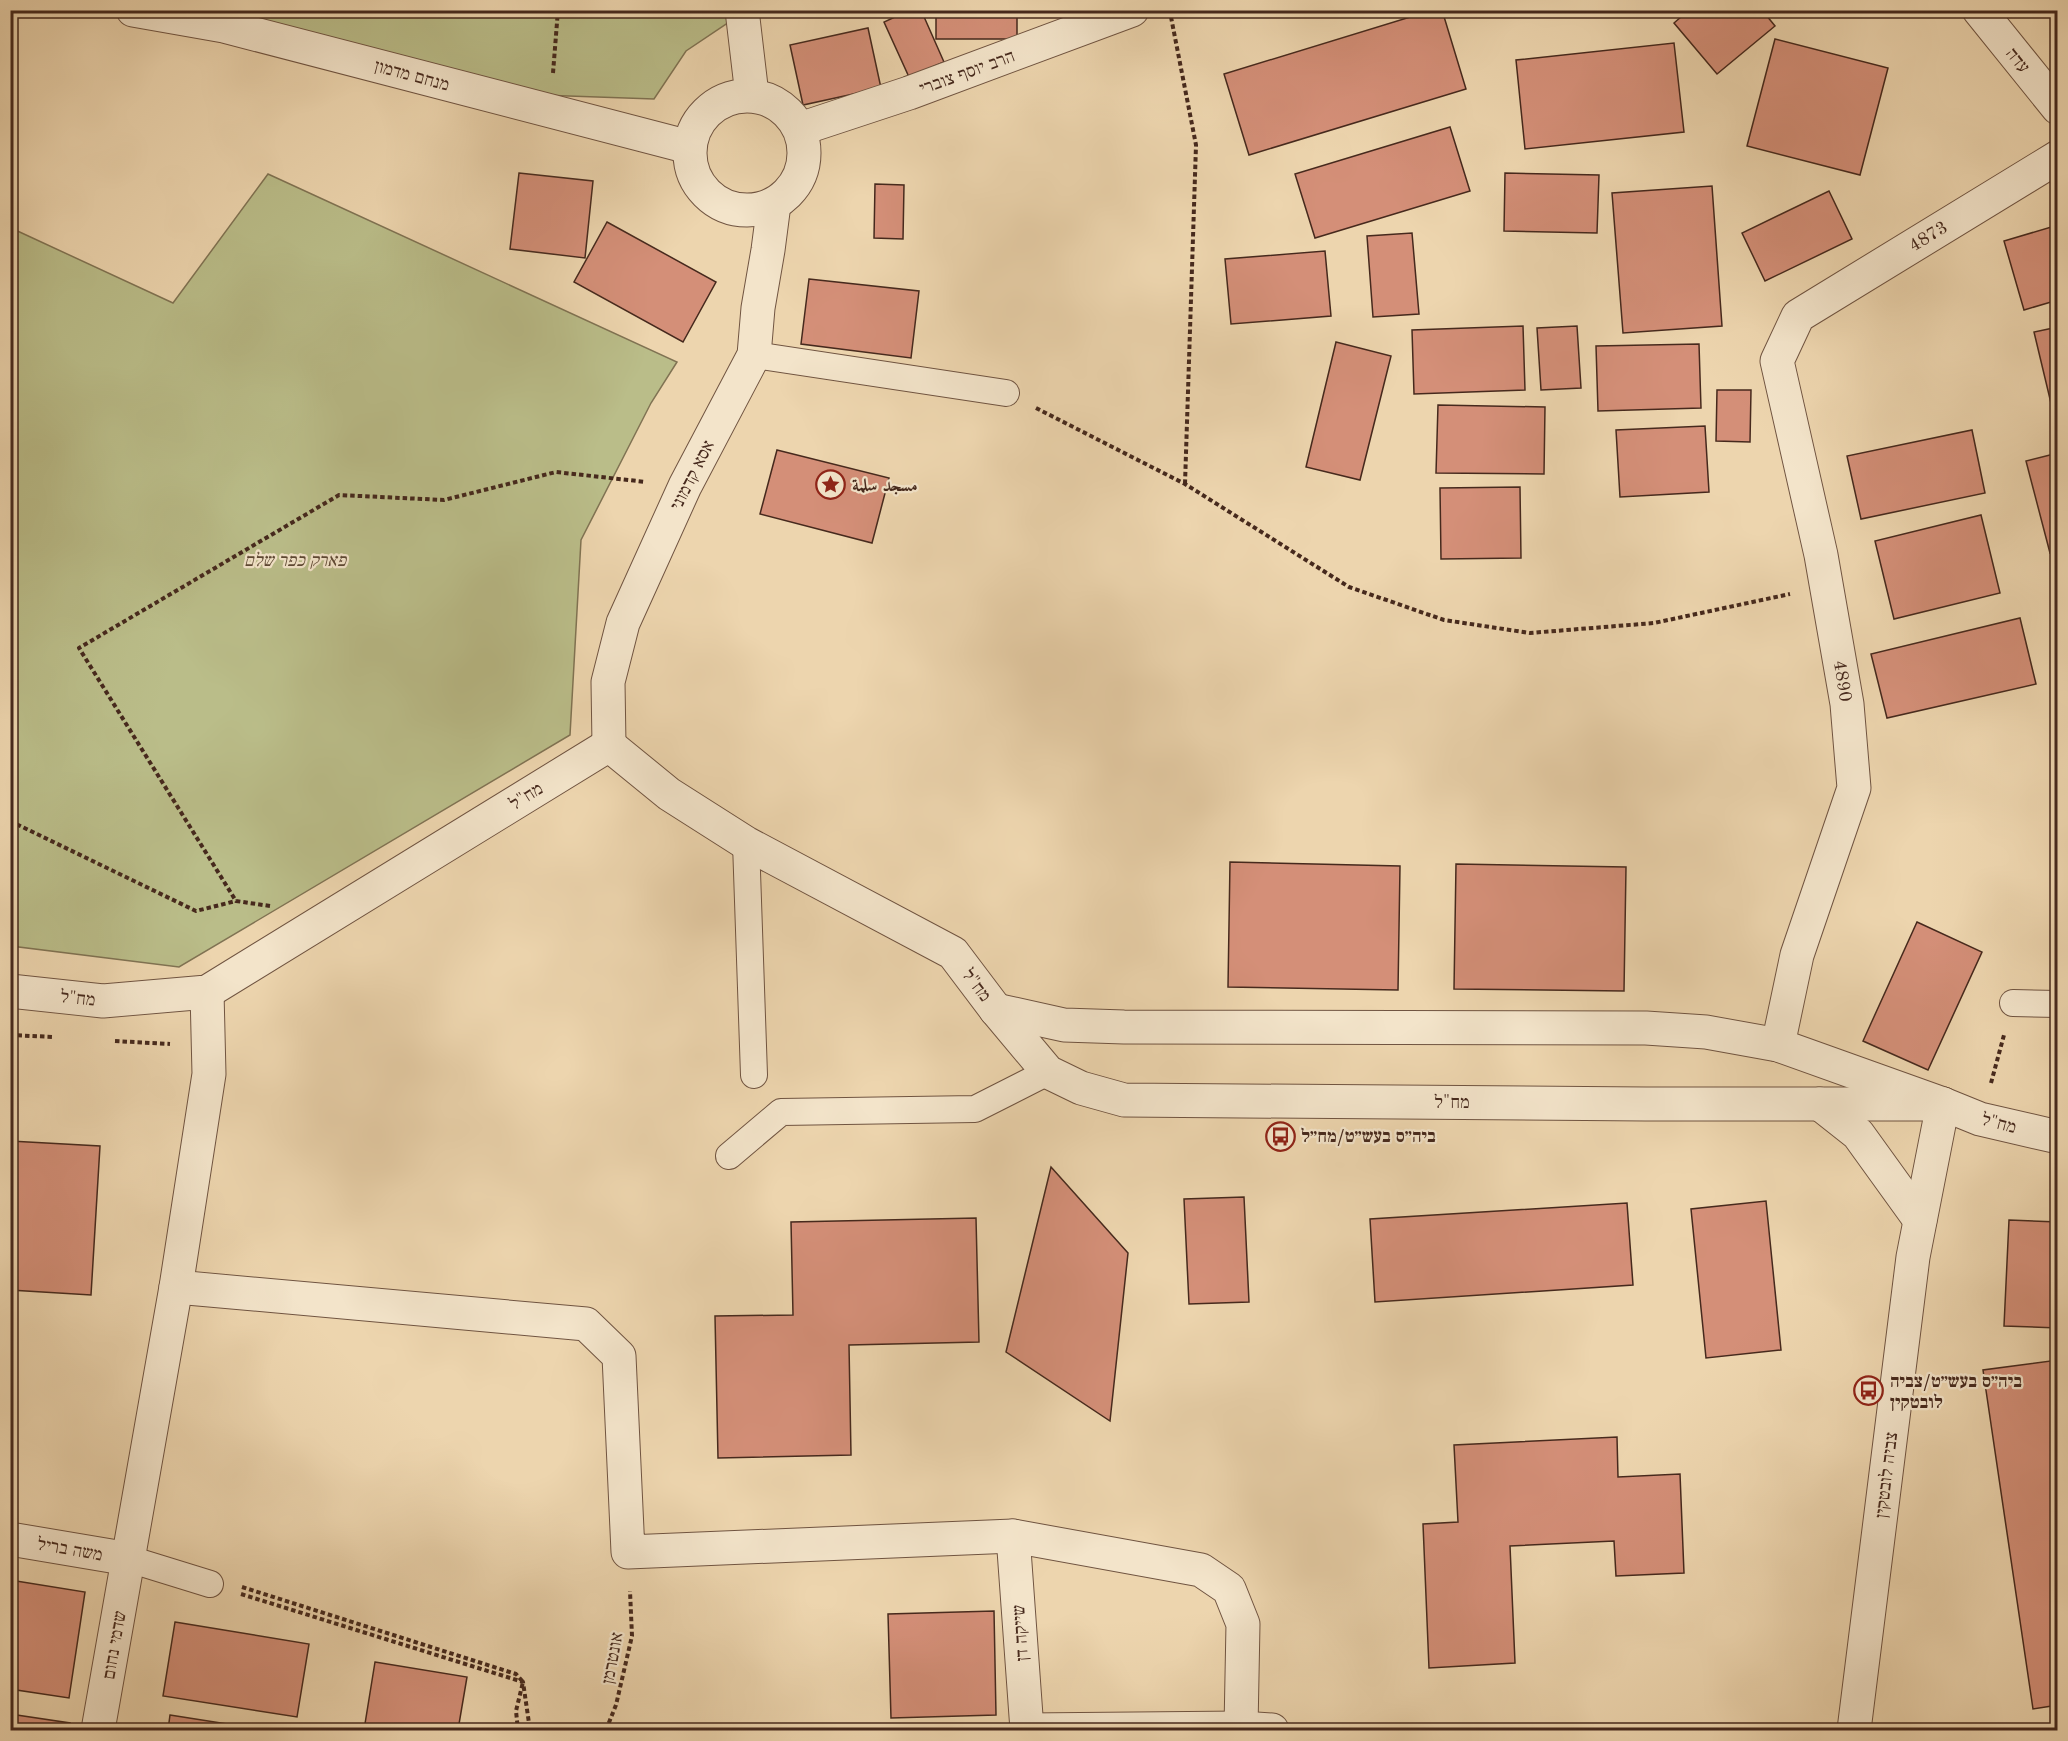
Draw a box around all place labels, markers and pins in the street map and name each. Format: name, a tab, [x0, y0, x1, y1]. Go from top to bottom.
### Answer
place icon: مسجد سلمة	[815, 469, 847, 501]
place label: مسجد سلمة	[852, 477, 918, 495]
bus stop icon: ביה״ס בעש״ט/מח״ל	[1264, 1120, 1296, 1152]
place label: ביה״ס בעש״ט/מח״ל	[1301, 1127, 1436, 1146]
place label: ביה״ס בעש״ט/צביה לובטקין	[1890, 1373, 2022, 1412]
bus stop icon: ביה״ס בעש״ט/צביה לובטקין	[1853, 1375, 1885, 1407]

